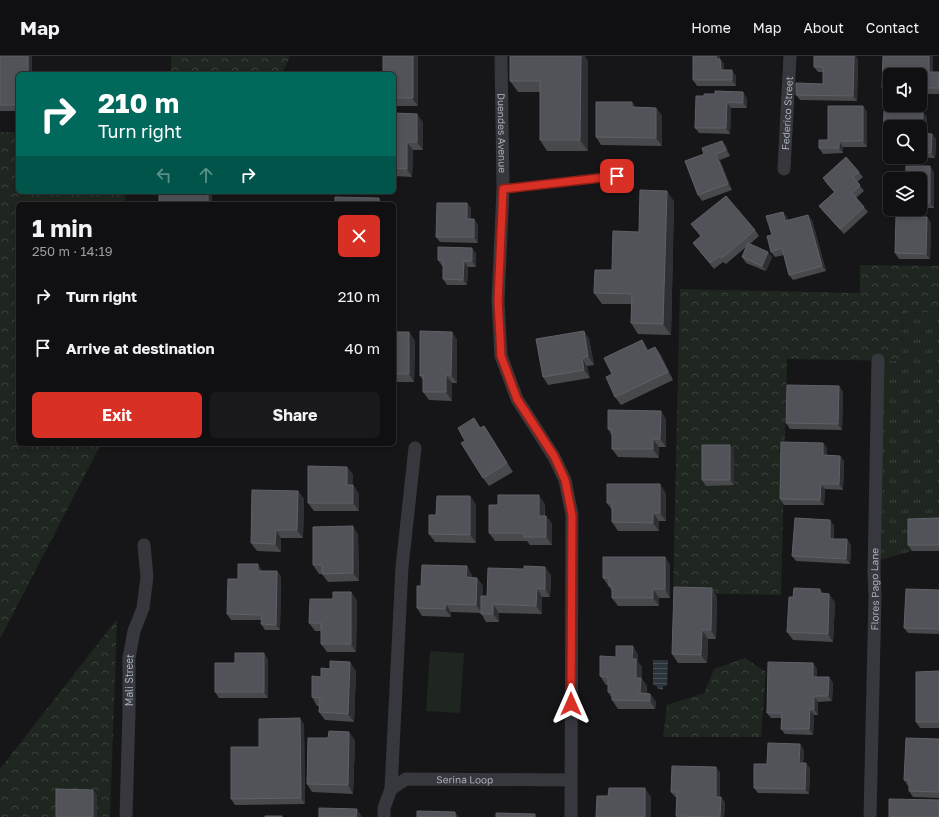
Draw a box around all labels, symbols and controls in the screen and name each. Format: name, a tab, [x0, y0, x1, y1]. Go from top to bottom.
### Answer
text: Map	[20, 16, 60, 39]
text: Home	[691, 19, 731, 36]
text: Map	[753, 19, 781, 36]
text: About	[803, 19, 844, 36]
text: Contact	[866, 19, 919, 36]
map controls	[883, 68, 927, 216]
button: sound	[883, 68, 927, 112]
street label: Federico Street	[779, 76, 795, 150]
text: 210 m	[98, 86, 179, 119]
icon: right	[32, 88, 84, 140]
street label: Duendes Avenue	[496, 93, 509, 173]
text: Turn right	[98, 120, 182, 142]
button: search	[883, 120, 927, 164]
pin	[600, 159, 634, 193]
icon: left	[153, 164, 175, 186]
icon: ahead	[195, 164, 217, 186]
icon: right	[237, 164, 259, 186]
icon: arrive	[606, 165, 628, 187]
button: layers	[883, 172, 927, 216]
text: 1 min	[32, 213, 92, 242]
button: close	[338, 215, 380, 257]
text: 250 m · 14:19	[32, 243, 113, 259]
icon: right	[32, 285, 54, 307]
text: Turn right	[66, 287, 137, 305]
text: 210 m	[338, 287, 380, 305]
icon: arrive	[32, 337, 54, 359]
text: Arrive at destination	[66, 339, 215, 357]
text: 40 m	[345, 339, 380, 357]
button: Exit	[32, 392, 202, 438]
button: Share	[210, 392, 380, 438]
street label: Flores Pago Lane	[868, 547, 881, 631]
street label: Mali Street	[123, 653, 136, 706]
position arrow	[550, 683, 592, 725]
street label: Serina Loop	[436, 773, 493, 786]

